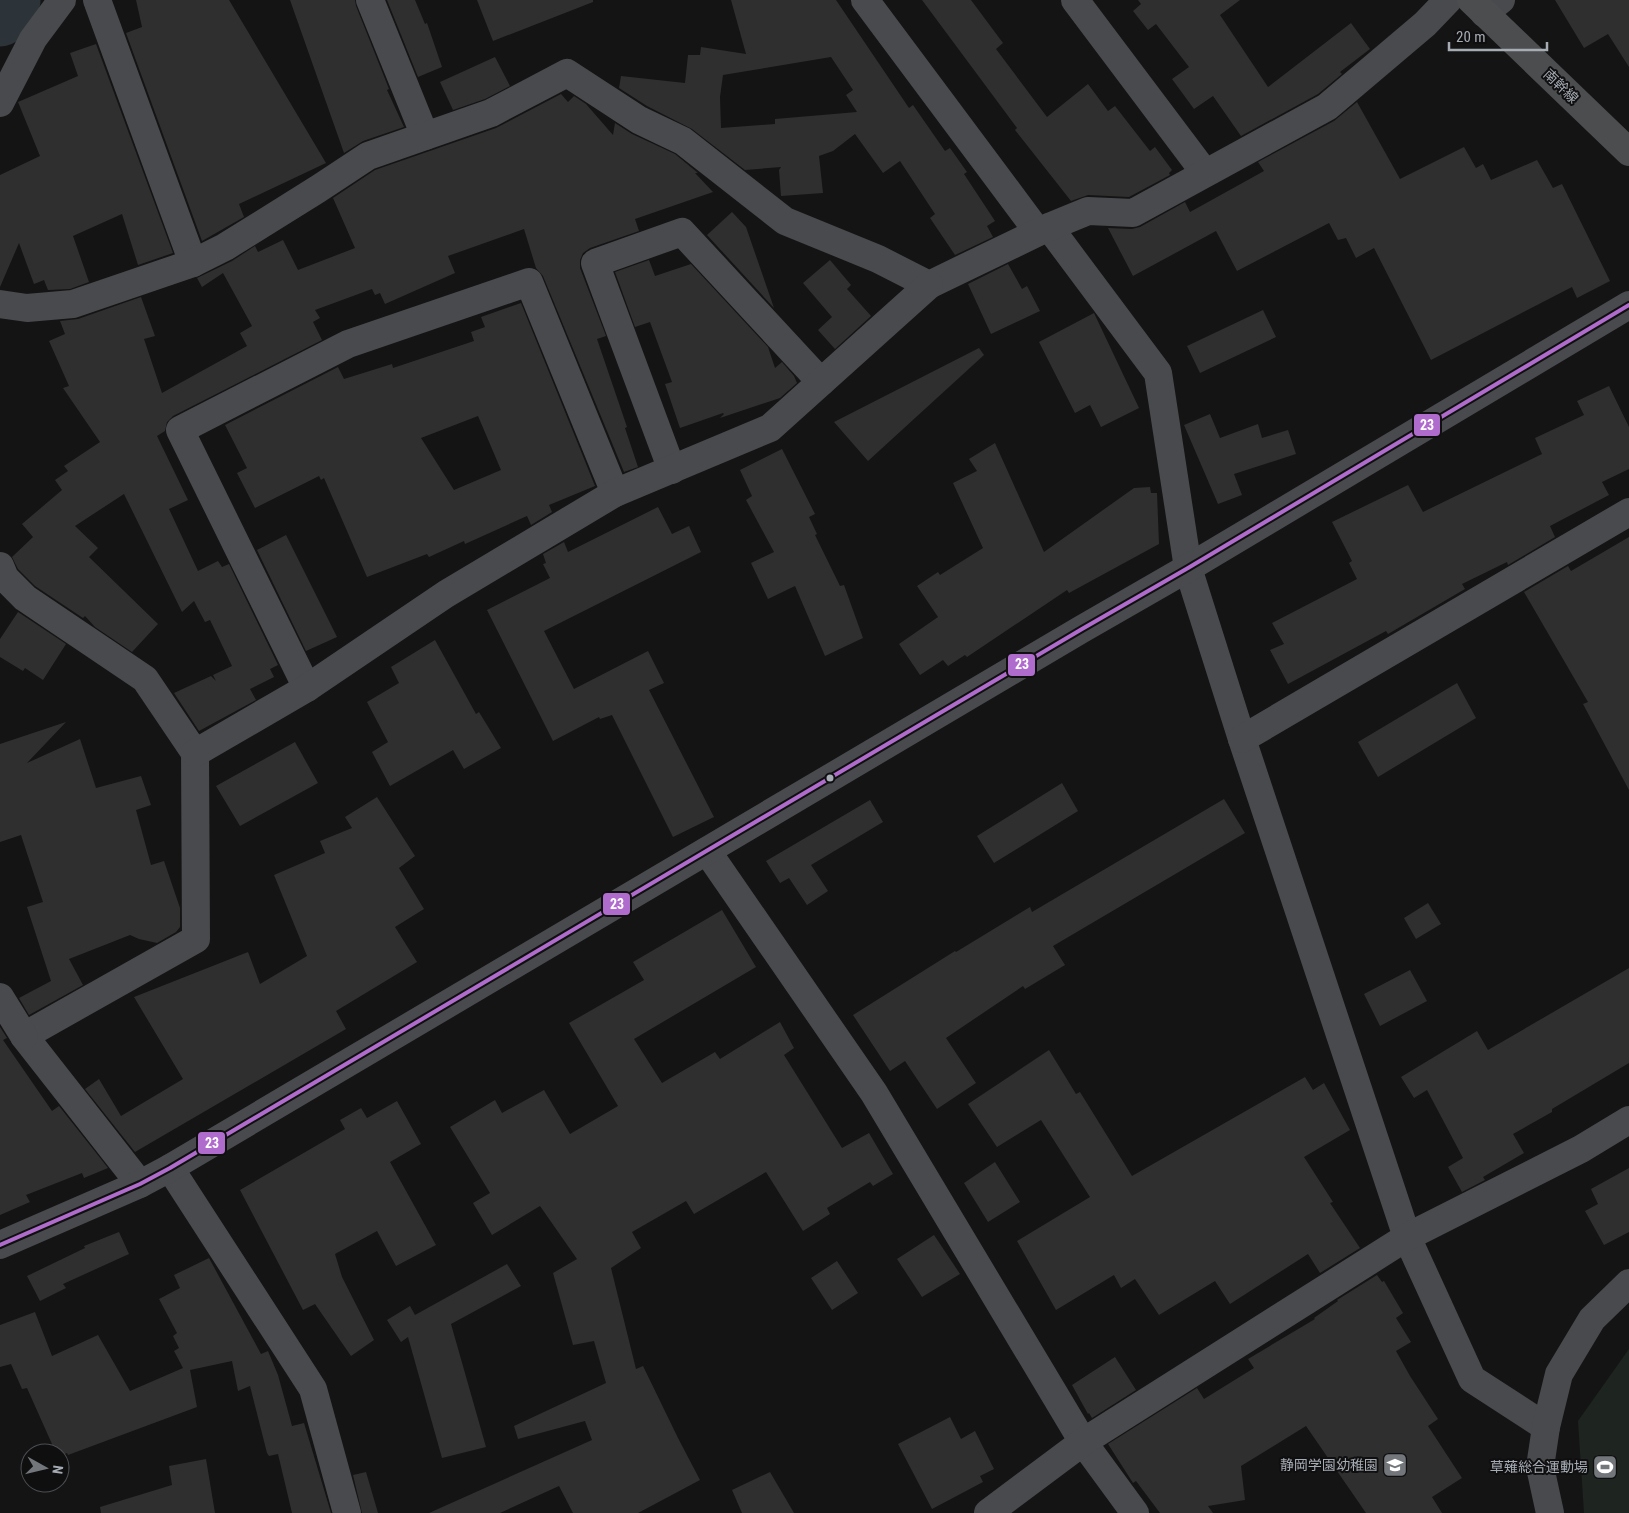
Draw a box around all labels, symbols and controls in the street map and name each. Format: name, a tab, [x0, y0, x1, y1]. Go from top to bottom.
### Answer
scale bar	[1449, 20, 1546, 52]
text: 20 m	[1456, 28, 1486, 46]
street label: 南幹線	[1540, 66, 1582, 106]
line badge: 23	[1413, 413, 1441, 437]
text: 23	[1420, 417, 1434, 433]
line badge: 23	[1007, 653, 1036, 677]
text: 23	[1015, 656, 1029, 672]
unlabelled marker	[825, 773, 835, 783]
line badge: 23	[602, 892, 631, 916]
text: 23	[610, 896, 624, 912]
line badge: 23	[197, 1131, 226, 1155]
text: 23	[205, 1135, 219, 1151]
north arrow	[20, 1443, 70, 1493]
school or university icon: 静岡学園幼稚園	[1382, 1452, 1408, 1478]
sports icon: 草薙総合運動場	[1592, 1454, 1618, 1480]
place label: 静岡学園幼稚園	[1280, 1457, 1378, 1473]
place label: 草薙総合運動場	[1490, 1459, 1588, 1475]
text: N	[49, 1464, 66, 1475]

